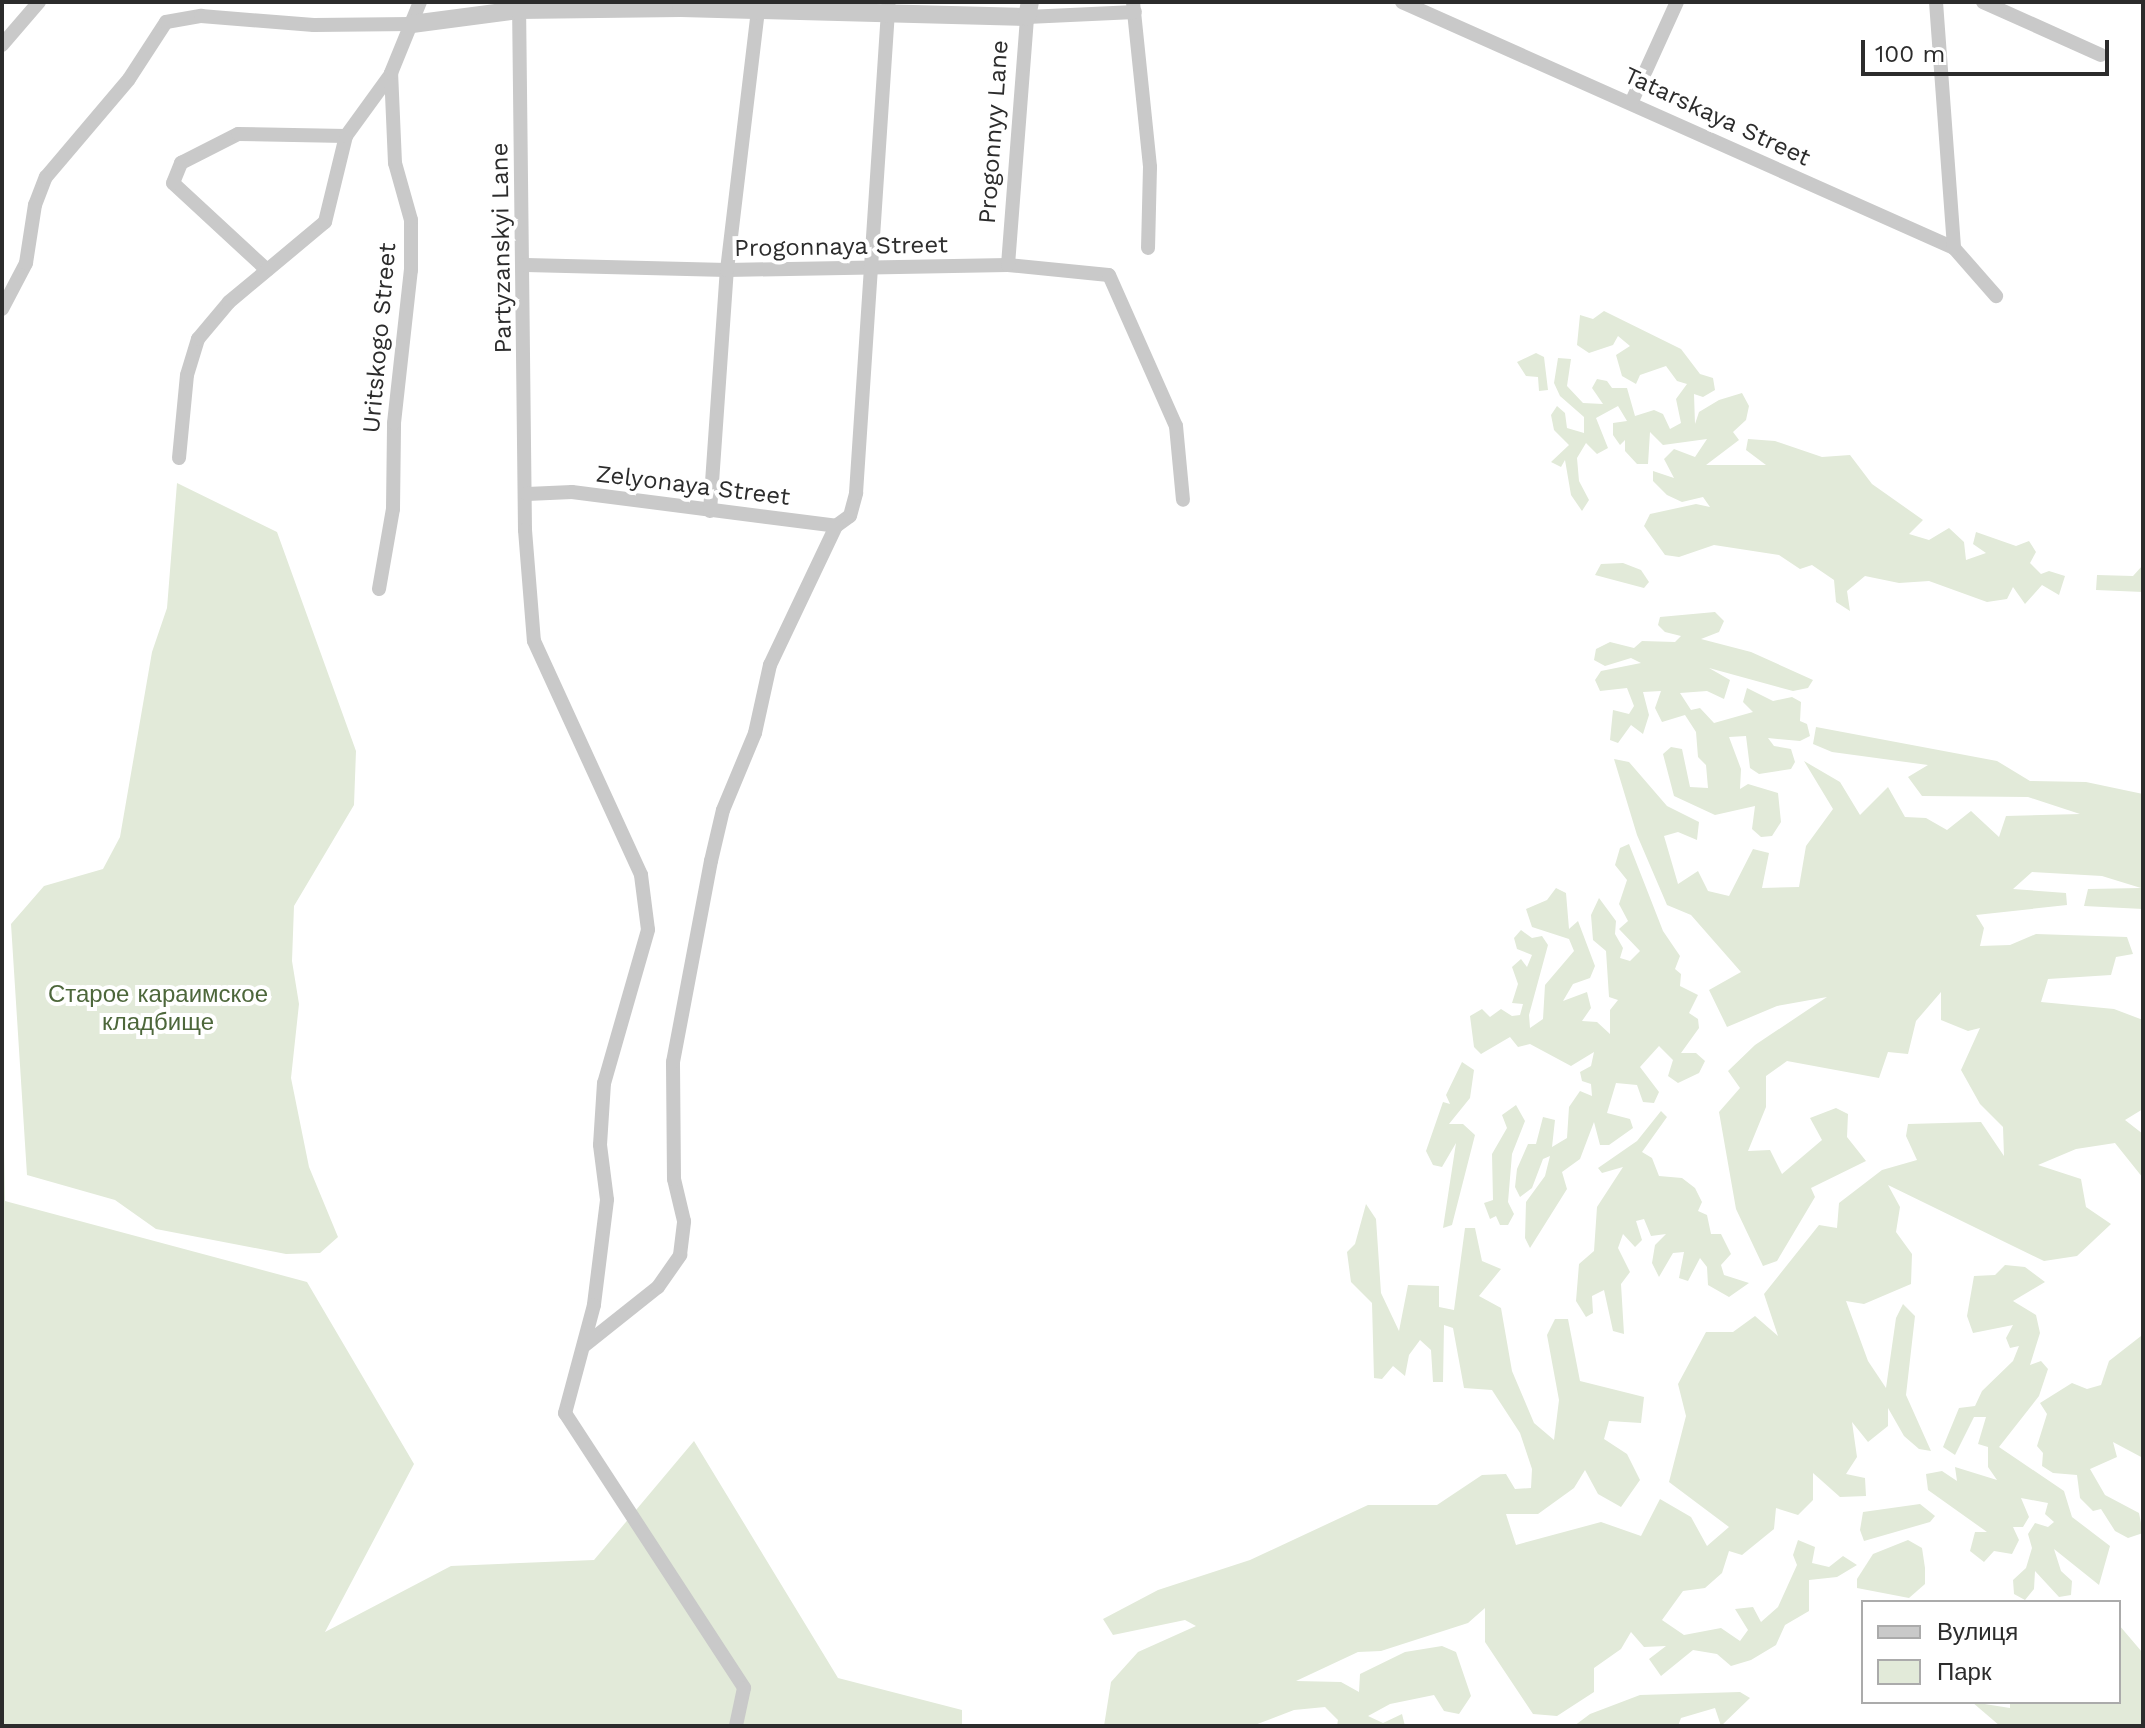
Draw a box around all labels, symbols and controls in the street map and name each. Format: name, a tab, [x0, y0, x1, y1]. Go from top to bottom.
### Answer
scale bar	[1865, 24, 2113, 74]
street label: Progonnyy Lane	[973, 39, 1015, 225]
text: 100 m	[1875, 40, 1945, 68]
street label: Tatarskaya Street	[1619, 61, 1815, 173]
street label: Partyzanskyi Lane	[486, 142, 518, 354]
street label: Progonnaya Street	[734, 231, 948, 263]
street label: Uritskogo Street	[357, 242, 403, 434]
street label: Zelyonaya Street	[594, 460, 792, 512]
park label: Старое караимское кладбище	[48, 981, 268, 1037]
legend	[1861, 1600, 2121, 1704]
text: Вулиця	[1937, 1618, 2018, 1646]
text: Парк	[1937, 1658, 1991, 1686]

